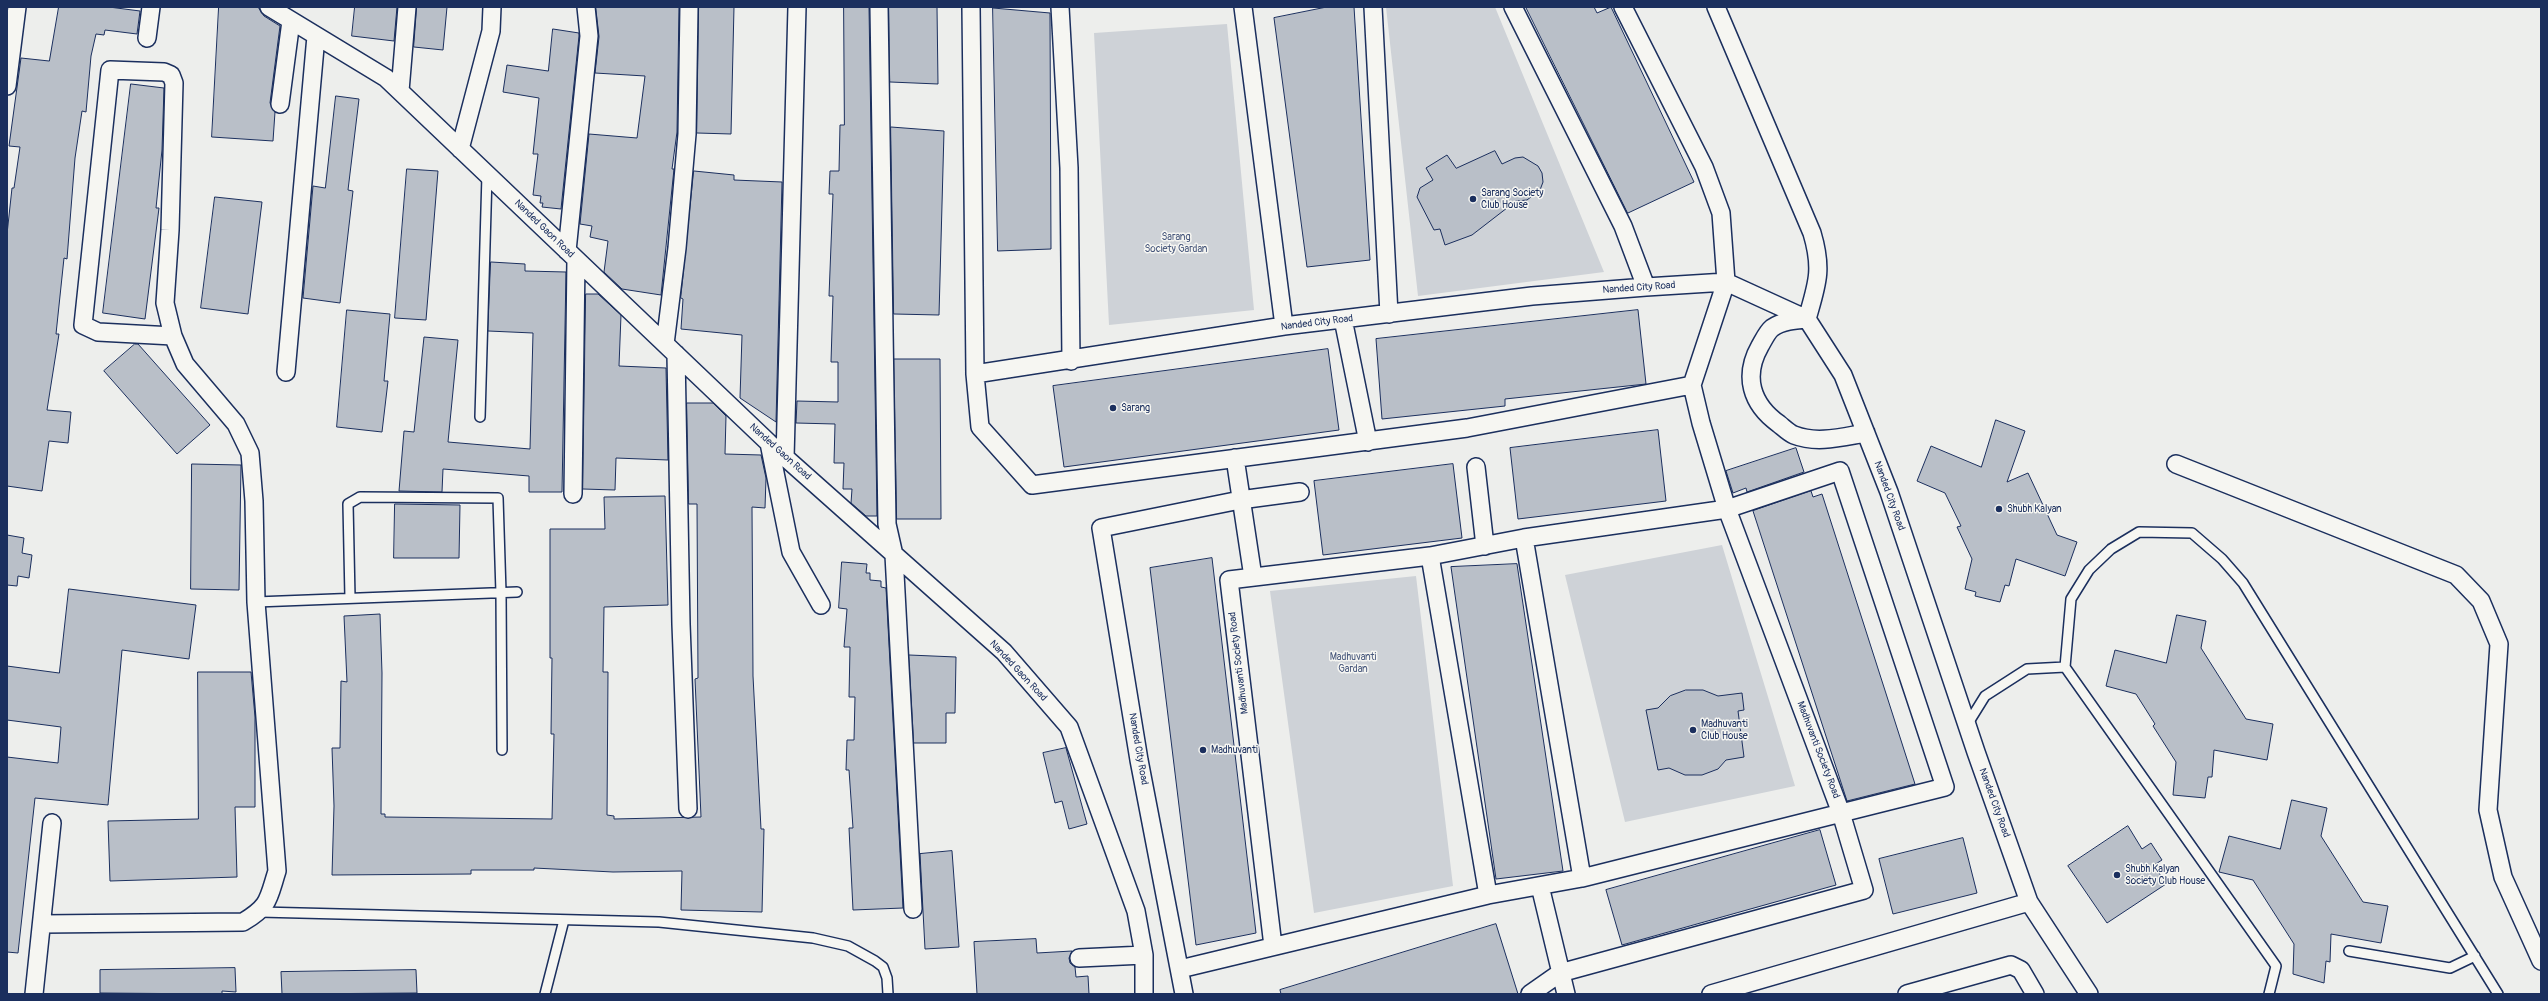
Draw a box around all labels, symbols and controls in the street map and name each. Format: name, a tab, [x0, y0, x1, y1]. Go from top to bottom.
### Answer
place label: Sarang Society Club House	[1481, 187, 1544, 210]
marker: Sarang Society Club House	[1468, 194, 1478, 204]
street label: Nanded Gaon Road	[511, 197, 577, 261]
park label: Sarang Society Gardan	[1144, 231, 1208, 254]
street label: Nanded City Road	[1602, 279, 1676, 297]
street label: Nanded City Road	[1280, 313, 1354, 333]
place label: Sarang	[1121, 402, 1150, 414]
marker: Sarang	[1108, 403, 1118, 413]
street label: Nanded Gaon Road	[747, 421, 813, 483]
street label: Nanded City Road	[1871, 460, 1907, 532]
place label: Shubh Kalyan	[2007, 503, 2062, 515]
marker: Shubh Kalyan	[1994, 504, 2004, 514]
street label: Madhuvanti Society Road	[1227, 611, 1251, 715]
street label: Nanded Gaon Road	[987, 638, 1049, 704]
park label: Madhuvanti Gardan	[1330, 651, 1376, 674]
street label: Madhuvanti Society Road	[1794, 700, 1842, 800]
street label: Nanded City Road	[1126, 712, 1150, 786]
place label: Madhuvanti Club House	[1701, 718, 1748, 742]
marker: Madhuvanti Club House	[1688, 725, 1698, 735]
place label: Madhuvanti	[1211, 744, 1258, 756]
marker: Madhuvanti	[1198, 745, 1208, 755]
street label: Nanded City Road	[1976, 767, 2012, 839]
place label: Shubh Kalyan Society Club House	[2125, 863, 2205, 886]
marker: Shubh Kalyan Society Club House	[2112, 870, 2122, 880]

